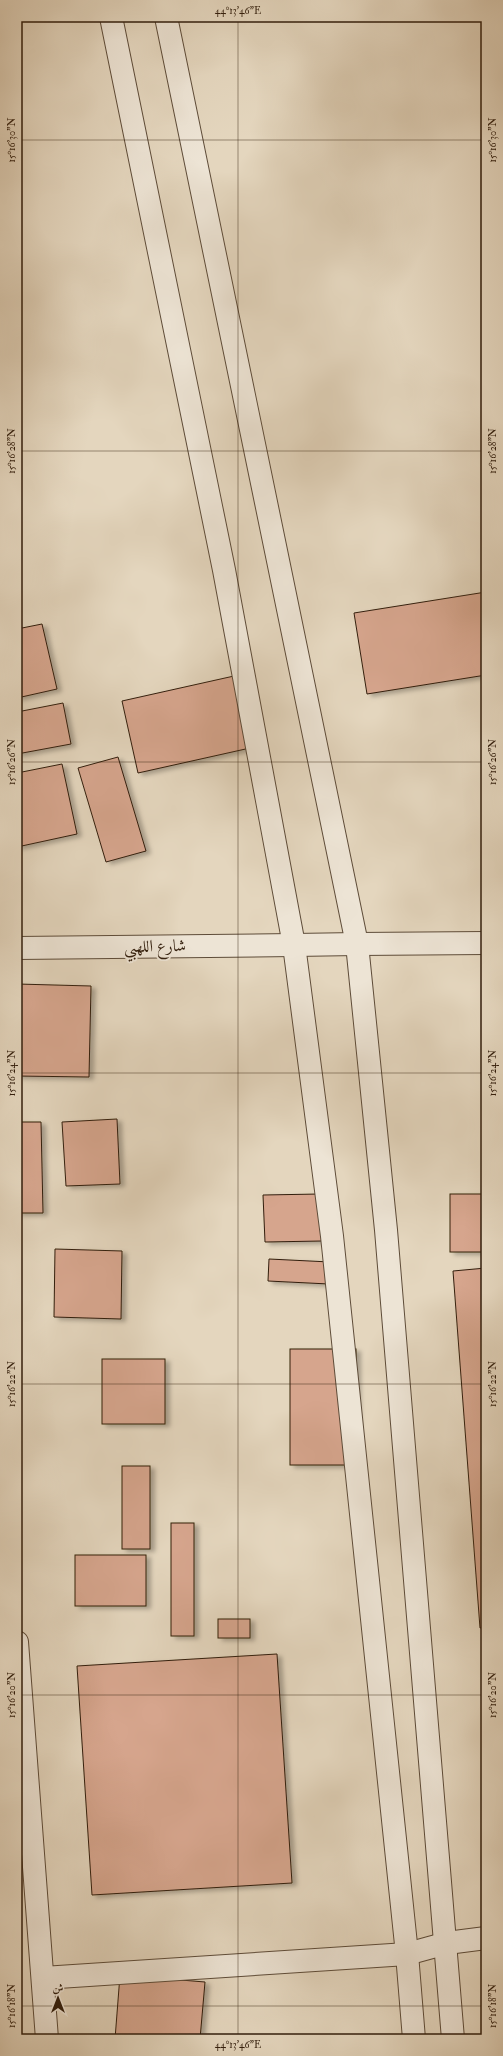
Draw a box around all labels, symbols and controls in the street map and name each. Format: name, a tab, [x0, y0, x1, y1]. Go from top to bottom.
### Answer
text: 44°13'46"E	[215, 5, 261, 17]
text: 15°16'30"N	[6, 118, 18, 162]
text: 15°16'30"N	[487, 118, 499, 162]
text: 15°16'28"N	[6, 428, 18, 474]
text: 15°16'28"N	[487, 428, 499, 474]
text: 15°16'26"N	[6, 739, 18, 785]
text: 15°16'26"N	[487, 739, 499, 785]
street label: شارع اللهبي	[124, 935, 186, 962]
text: 15°16'24"N	[6, 1050, 18, 1096]
text: 15°16'24"N	[487, 1050, 499, 1096]
text: 15°16'22"N	[6, 1361, 18, 1407]
text: 15°16'22"N	[487, 1361, 499, 1407]
text: 15°16'20"N	[6, 1672, 18, 1718]
text: 15°16'20"N	[487, 1672, 499, 1718]
north arrow	[38, 1978, 78, 2018]
text: ش	[53, 1982, 64, 1995]
text: 15°16'18"N	[6, 1984, 18, 2028]
text: 15°16'18"N	[487, 1984, 499, 2028]
text: 44°13'46"E	[215, 2039, 261, 2051]

